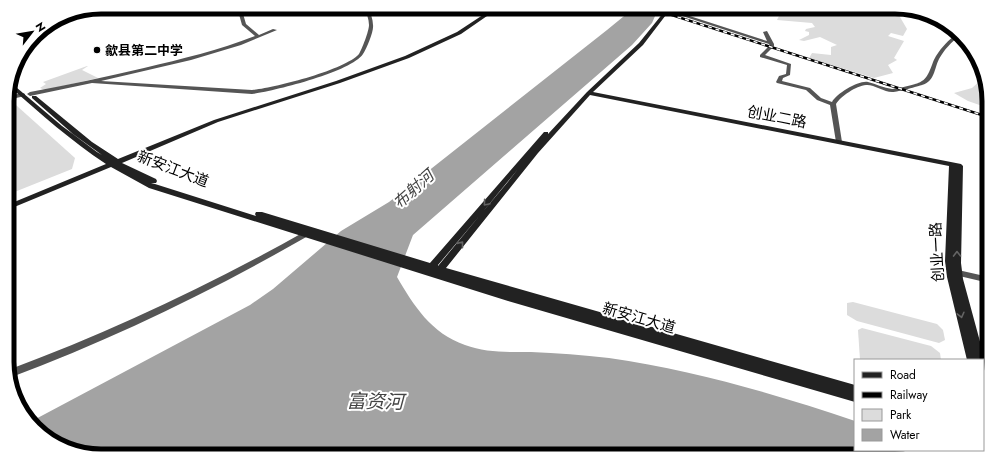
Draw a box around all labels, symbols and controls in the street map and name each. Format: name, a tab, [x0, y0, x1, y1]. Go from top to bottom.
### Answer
north arrow	[12, 12, 52, 52]
text: N	[31, 19, 50, 35]
place label: 歙县第二中学	[105, 41, 183, 60]
marker: 歙县第二中学	[92, 45, 102, 55]
street label: 创业二路	[745, 100, 809, 134]
street label: 新安江大道	[134, 145, 212, 193]
water label: 布射河	[388, 163, 441, 214]
one-way arrow	[483, 198, 490, 205]
street label: 创业一路	[924, 221, 950, 283]
one-way arrow	[456, 242, 463, 249]
one-way arrow	[953, 251, 961, 257]
street label: 新安江大道	[600, 297, 678, 339]
one-way arrow	[956, 311, 964, 318]
legend	[854, 359, 984, 451]
text: Road	[890, 366, 916, 384]
text: Railway	[890, 386, 928, 404]
water label: 富资河	[346, 388, 408, 416]
text: Park	[890, 406, 912, 424]
text: Water	[890, 426, 921, 444]

